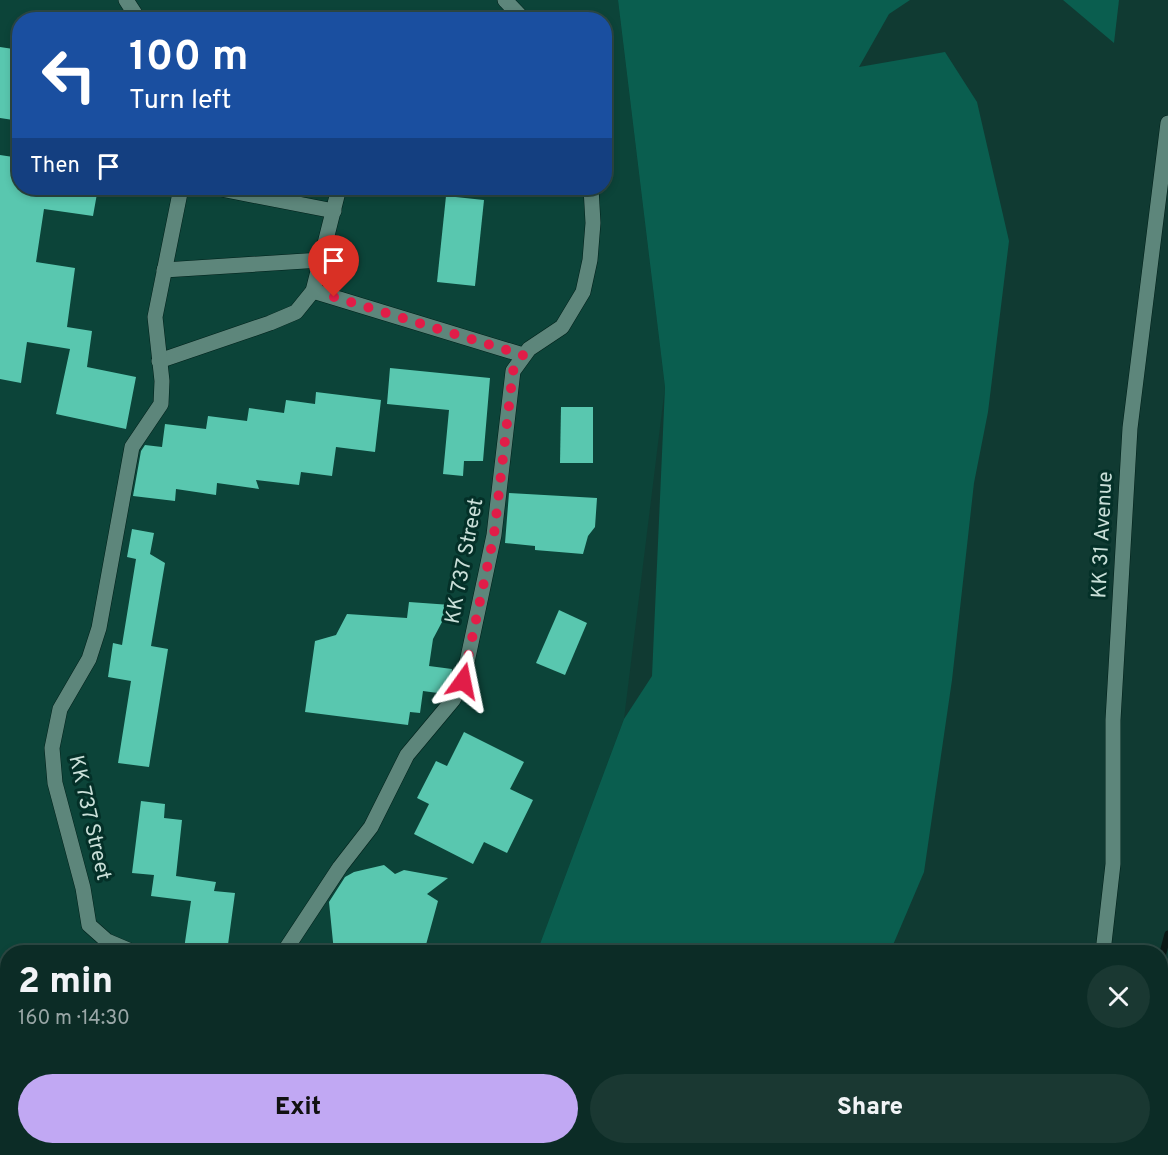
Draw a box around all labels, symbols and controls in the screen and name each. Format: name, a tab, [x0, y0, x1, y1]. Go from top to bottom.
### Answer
text: 100 m	[129, 32, 248, 85]
icon: left	[30, 36, 108, 114]
text: Turn left	[129, 84, 231, 118]
icon: arrive	[92, 150, 125, 183]
text: Then	[30, 153, 80, 180]
pin	[308, 235, 359, 297]
icon: arrive	[317, 244, 350, 277]
street label: KK 31 Avenue	[1086, 471, 1120, 599]
street label: KK 737 Street	[440, 496, 490, 626]
position arrow	[431, 649, 495, 713]
street label: KK 737 Street	[61, 753, 117, 883]
text: 2 min	[18, 960, 113, 1006]
button: close	[1087, 965, 1150, 1028]
text: 160 m · 14:30	[18, 1006, 130, 1032]
button: Exit	[18, 1074, 578, 1143]
button: Share	[590, 1074, 1150, 1143]

